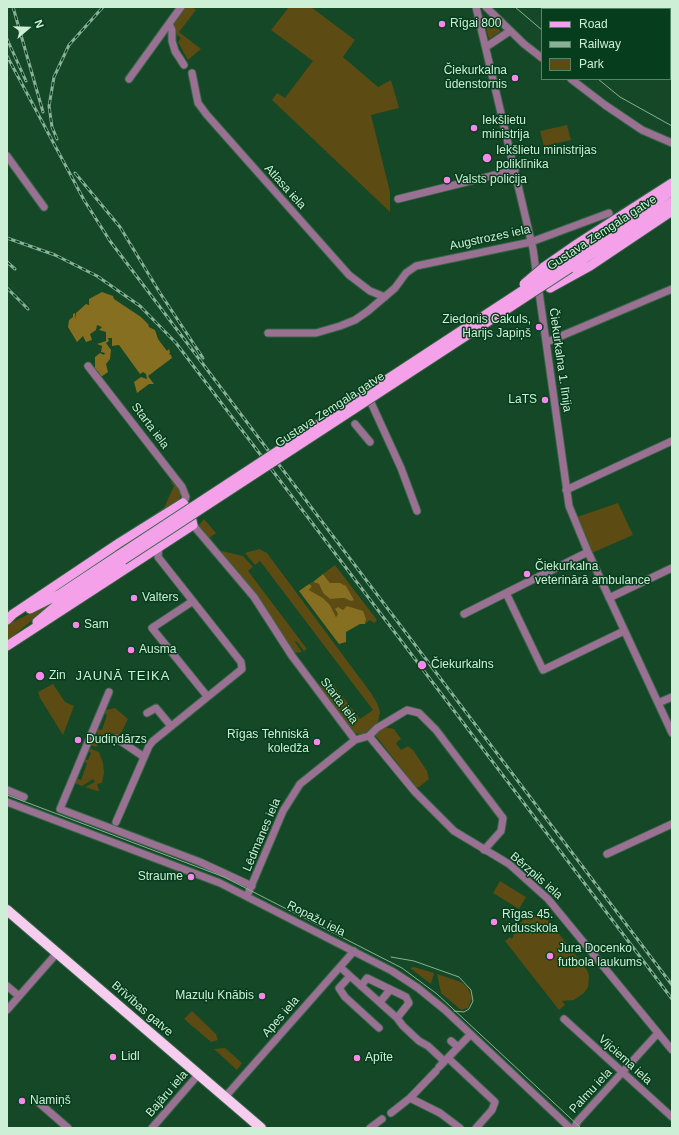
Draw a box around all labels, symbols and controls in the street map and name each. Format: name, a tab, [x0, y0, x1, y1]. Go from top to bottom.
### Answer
north arrow	[8, 8, 48, 48]
legend	[541, 8, 671, 80]
place label: Rīgai 800	[450, 17, 501, 31]
text: Road	[579, 17, 608, 31]
text: N	[32, 18, 46, 30]
marker: Rīgai 800	[437, 19, 447, 29]
text: Railway	[579, 37, 621, 51]
text: Park	[579, 57, 604, 71]
place label: Čiekurkalna ūdenstornis	[444, 64, 507, 92]
marker: Čiekurkalna ūdenstornis	[510, 73, 520, 83]
place label: Iekšlietu ministrija	[482, 114, 529, 142]
marker: Iekšlietu ministrija	[469, 123, 479, 133]
place label: Iekšlietu ministrijas poliklīnika	[496, 144, 597, 172]
marker: Iekšlietu ministrijas poliklīnika	[481, 152, 493, 164]
street label: Atlasa iela	[261, 162, 309, 212]
place label: Valsts policija	[455, 173, 527, 187]
marker: Valsts policija	[442, 175, 452, 185]
street label: Gustava Zemgala gatve	[545, 192, 659, 274]
street label: Augstrozes iela	[448, 222, 532, 254]
street label: Čiekurkalna 1. līnija	[546, 307, 574, 413]
place label: Ziedonis Cakuls, Harijs Japiņš	[442, 313, 531, 341]
marker: Ziedonis Cakuls, Harijs Japiņš	[534, 322, 544, 332]
street label: Gustava Zemgala gatve	[273, 369, 387, 451]
place label: LaTS	[508, 393, 537, 407]
marker: LaTS	[540, 395, 550, 405]
street label: Starta iela	[128, 400, 172, 452]
place label: Čiekurkalna veterinārā ambulance	[535, 560, 650, 588]
marker: Čiekurkalna veterinārā ambulance	[522, 569, 532, 579]
place label: Valters	[142, 591, 178, 605]
marker: Valters	[129, 593, 139, 603]
place label: Sam	[84, 618, 109, 632]
marker: Sam	[71, 620, 81, 630]
place label: Ausma	[139, 643, 176, 657]
marker: Ausma	[126, 645, 136, 655]
place label: Čiekurkalns	[431, 658, 494, 672]
marker: Čiekurkalns	[416, 659, 428, 671]
district label: JAUNĀ TEIKA	[76, 668, 170, 684]
place label: Zin	[49, 669, 66, 683]
marker: Zin	[34, 670, 46, 682]
street label: Starta iela	[317, 675, 361, 727]
place label: Rīgas Tehniskā koledža	[227, 728, 309, 756]
place label: Dudiņdārzs	[86, 733, 147, 747]
marker: Dudiņdārzs	[73, 735, 83, 745]
marker: Rīgas Tehniskā koledža	[312, 737, 322, 747]
street label: Lēdmanes iela	[240, 796, 284, 874]
street label: Bērzpils iela	[507, 849, 565, 903]
place label: Straume	[138, 870, 183, 884]
marker: Straume	[186, 872, 196, 882]
street label: Ropažu iela	[284, 898, 348, 940]
place label: Rīgas 45. vidusskola	[502, 908, 558, 936]
marker: Rīgas 45. vidusskola	[489, 917, 499, 927]
place label: Jura Docenko futbola laukums	[558, 942, 642, 970]
marker: Jura Docenko futbola laukums	[545, 951, 555, 961]
street label: Brīvības gatve	[108, 978, 176, 1040]
place label: Mazuļu Knābis	[175, 989, 254, 1003]
marker: Mazuļu Knābis	[257, 991, 267, 1001]
street label: Apes iela	[259, 994, 303, 1040]
street label: Vijciema iela	[595, 1032, 655, 1088]
place label: Lidl	[121, 1050, 140, 1064]
place label: Apīte	[365, 1051, 393, 1065]
marker: Lidl	[108, 1052, 118, 1062]
marker: Apīte	[352, 1053, 362, 1063]
street label: Palmu iela	[567, 1066, 615, 1116]
street label: Bajāru iela	[143, 1068, 191, 1120]
place label: Namiņš	[30, 1094, 71, 1108]
marker: Namiņš	[17, 1096, 27, 1106]

